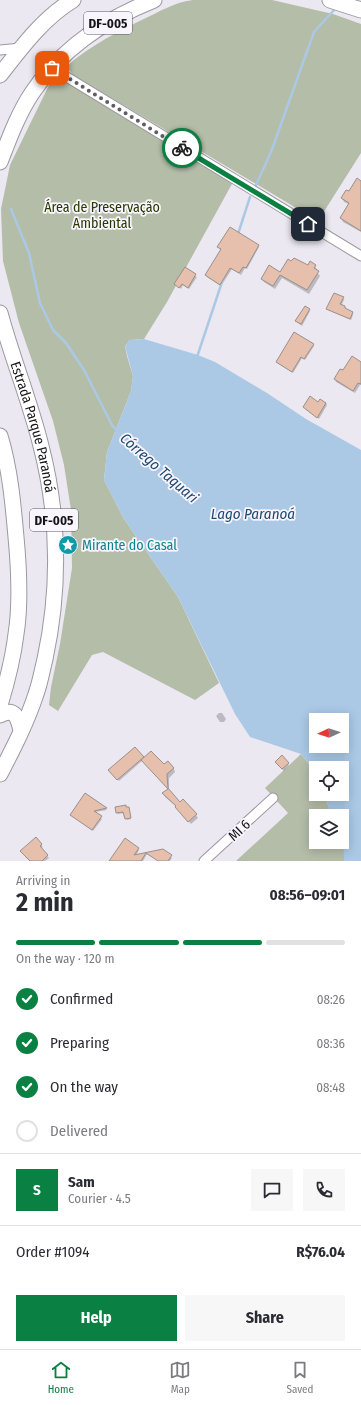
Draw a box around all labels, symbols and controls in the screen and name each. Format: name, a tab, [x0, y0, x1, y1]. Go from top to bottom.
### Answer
road number: DF-005	[84, 12, 132, 34]
pin	[35, 51, 69, 85]
icon: bag	[41, 57, 63, 79]
courier	[162, 128, 202, 168]
icon: bike	[171, 137, 193, 159]
park label: Área de Preservação Ambiental	[44, 198, 160, 232]
pin	[291, 207, 325, 241]
icon: home	[297, 213, 319, 235]
street label: Estrada Parque Paranoá	[6, 359, 58, 494]
water label: Córrego Taquari	[116, 429, 202, 507]
water label: Lago Paranoá	[211, 505, 295, 523]
road number: DF-005	[30, 509, 78, 531]
place icon: Mirante do Casal	[57, 534, 79, 556]
place label: Mirante do Casal	[82, 537, 177, 554]
north arrow	[309, 713, 349, 753]
map controls	[309, 713, 349, 849]
button: locate	[309, 761, 349, 801]
button: layers	[309, 809, 349, 849]
street label: MI 6	[225, 816, 254, 845]
text: Arriving in	[16, 873, 70, 888]
text: 08:56–09:01	[270, 886, 345, 904]
text: 2 min	[16, 887, 74, 918]
text: On the way · 120 m	[16, 951, 114, 966]
icon: check	[16, 988, 38, 1010]
text: Confirmed	[50, 990, 113, 1008]
text: 08:26	[317, 992, 345, 1007]
icon: check	[16, 1032, 38, 1054]
text: Preparing	[50, 1034, 109, 1052]
text: 08:36	[317, 1036, 345, 1051]
icon: check	[16, 1076, 38, 1098]
text: On the way	[50, 1078, 118, 1096]
text: 08:48	[316, 1080, 345, 1095]
text: Delivered	[50, 1122, 108, 1140]
button: chat	[251, 1169, 293, 1211]
button: phone	[303, 1169, 345, 1211]
text: Sam	[68, 1173, 95, 1191]
text: S	[33, 1181, 41, 1199]
text: Courier · 4.5	[68, 1191, 131, 1206]
text: Order #1094	[16, 1243, 90, 1261]
text: R$76.04	[296, 1243, 345, 1261]
button: Help	[16, 1295, 177, 1341]
button: Share	[185, 1295, 345, 1341]
tab: Home	[48, 1359, 74, 1396]
tab: Map	[169, 1359, 191, 1396]
tab: Saved	[286, 1359, 313, 1396]

